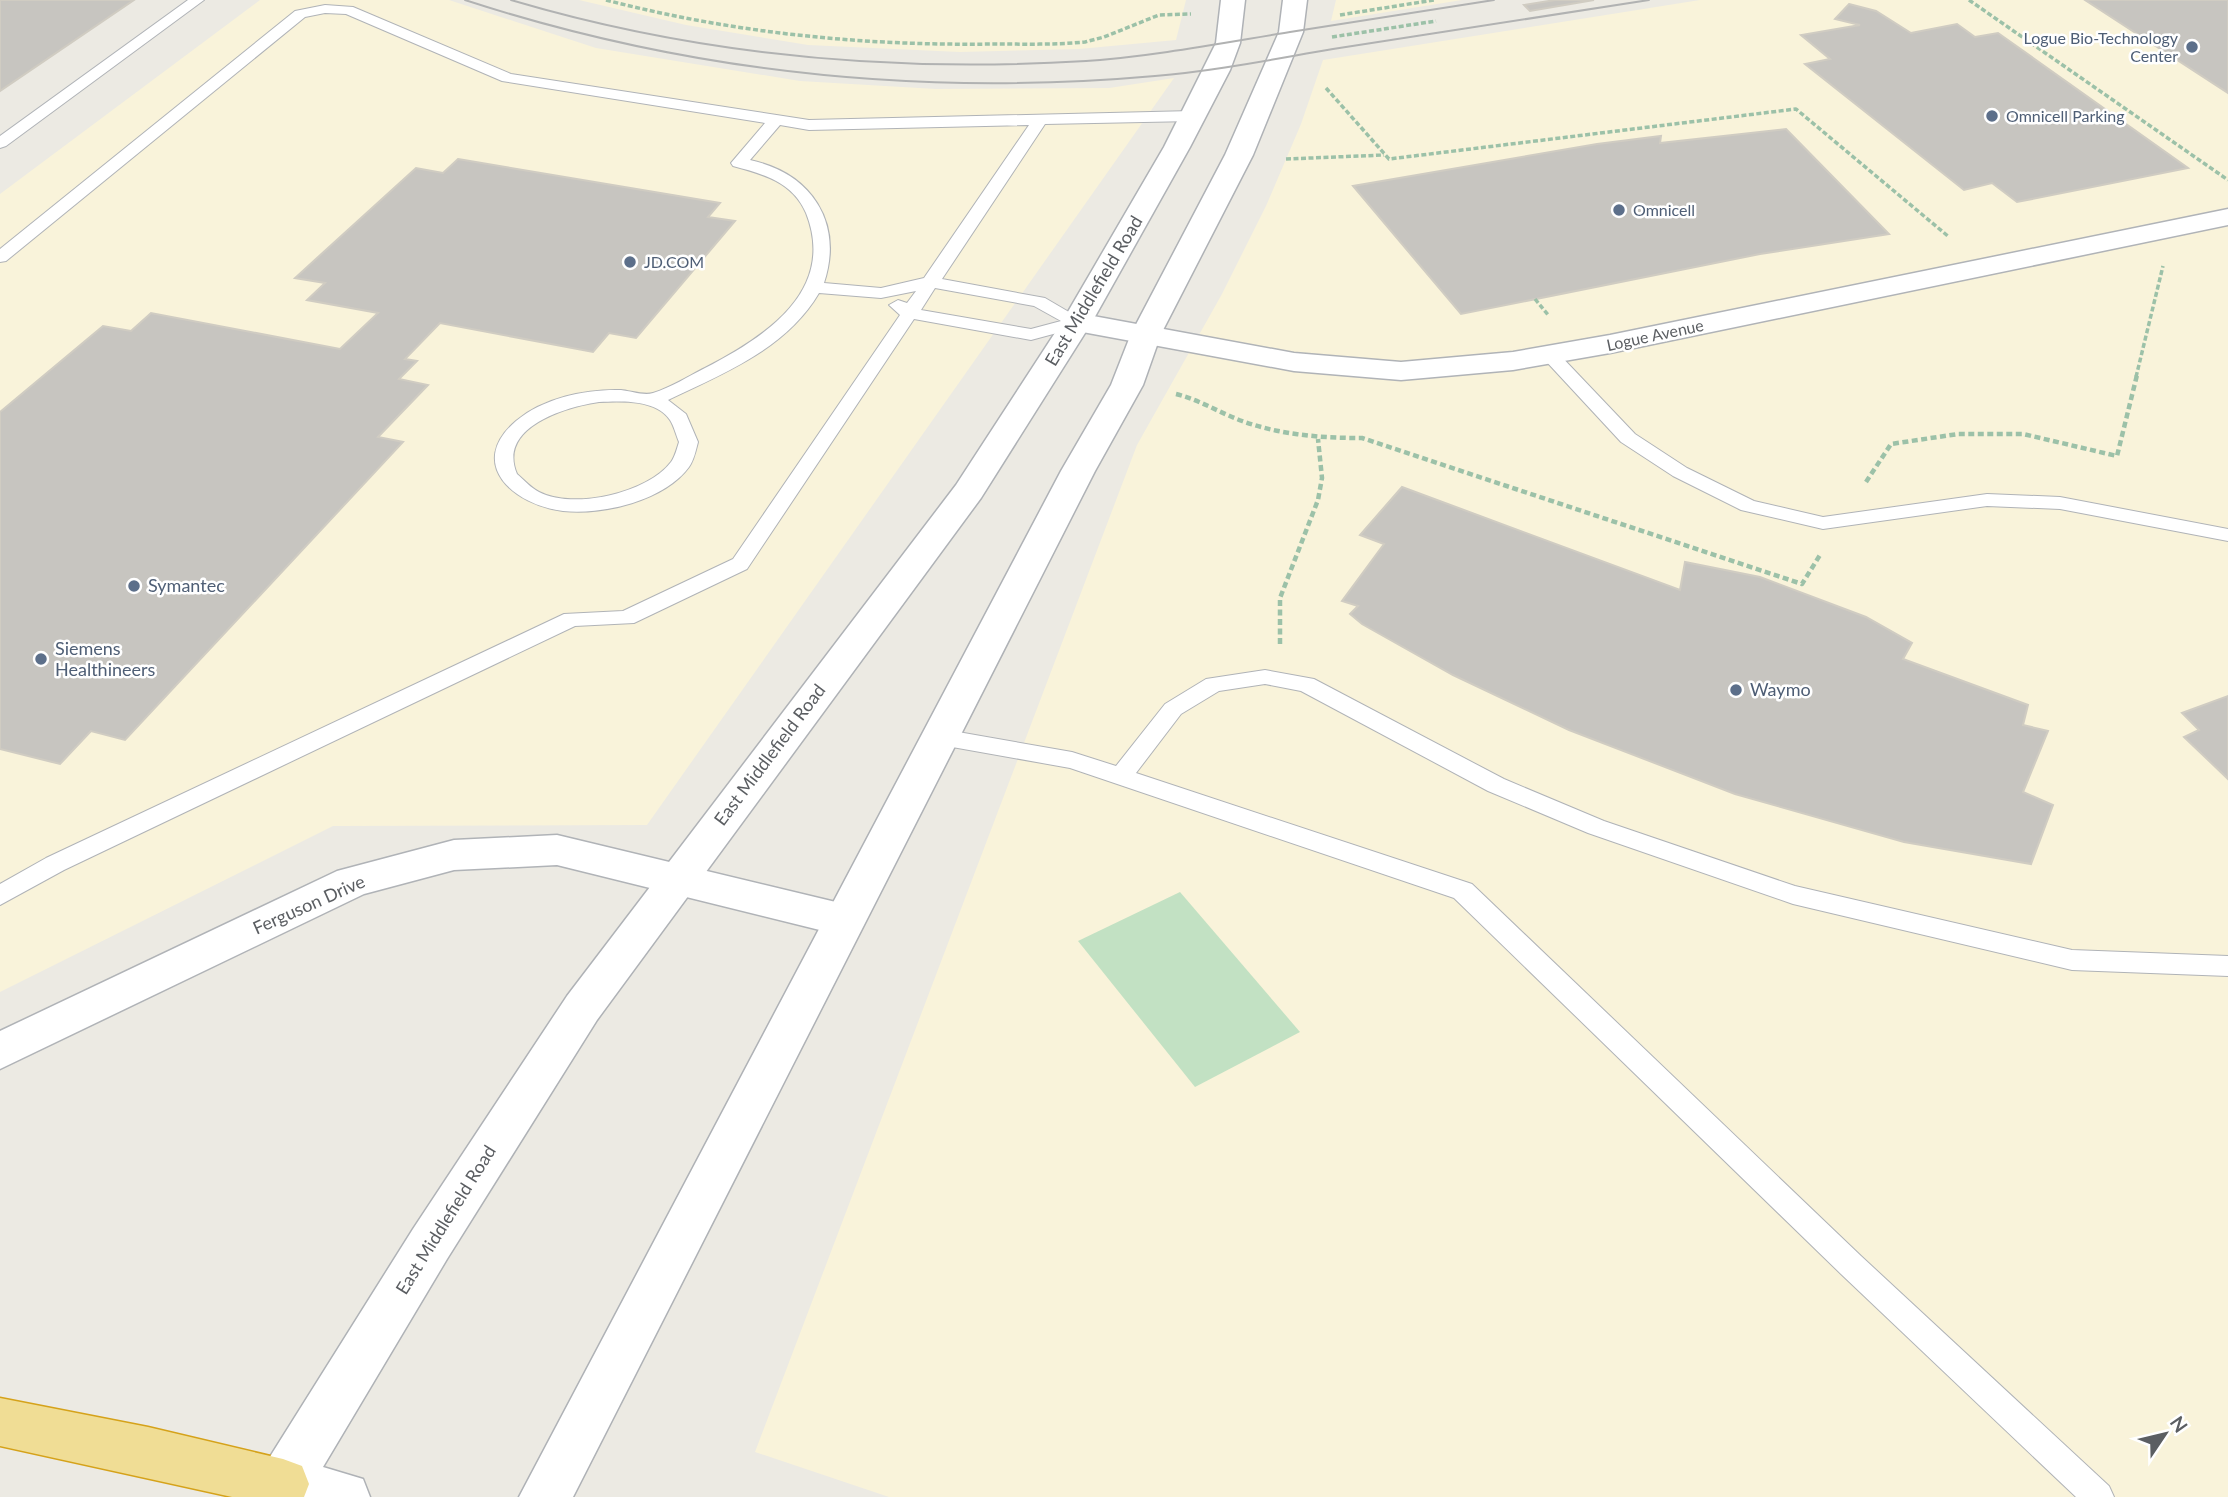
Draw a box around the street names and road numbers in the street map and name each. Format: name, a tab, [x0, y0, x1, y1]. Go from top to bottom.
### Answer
street label: East Middlefield Road	[1040, 211, 1147, 370]
street label: Logue Avenue	[1605, 315, 1705, 354]
street label: East Middlefield Road	[709, 679, 830, 829]
street label: Ferguson Drive	[249, 870, 368, 939]
street label: East Middlefield Road	[390, 1141, 500, 1298]

